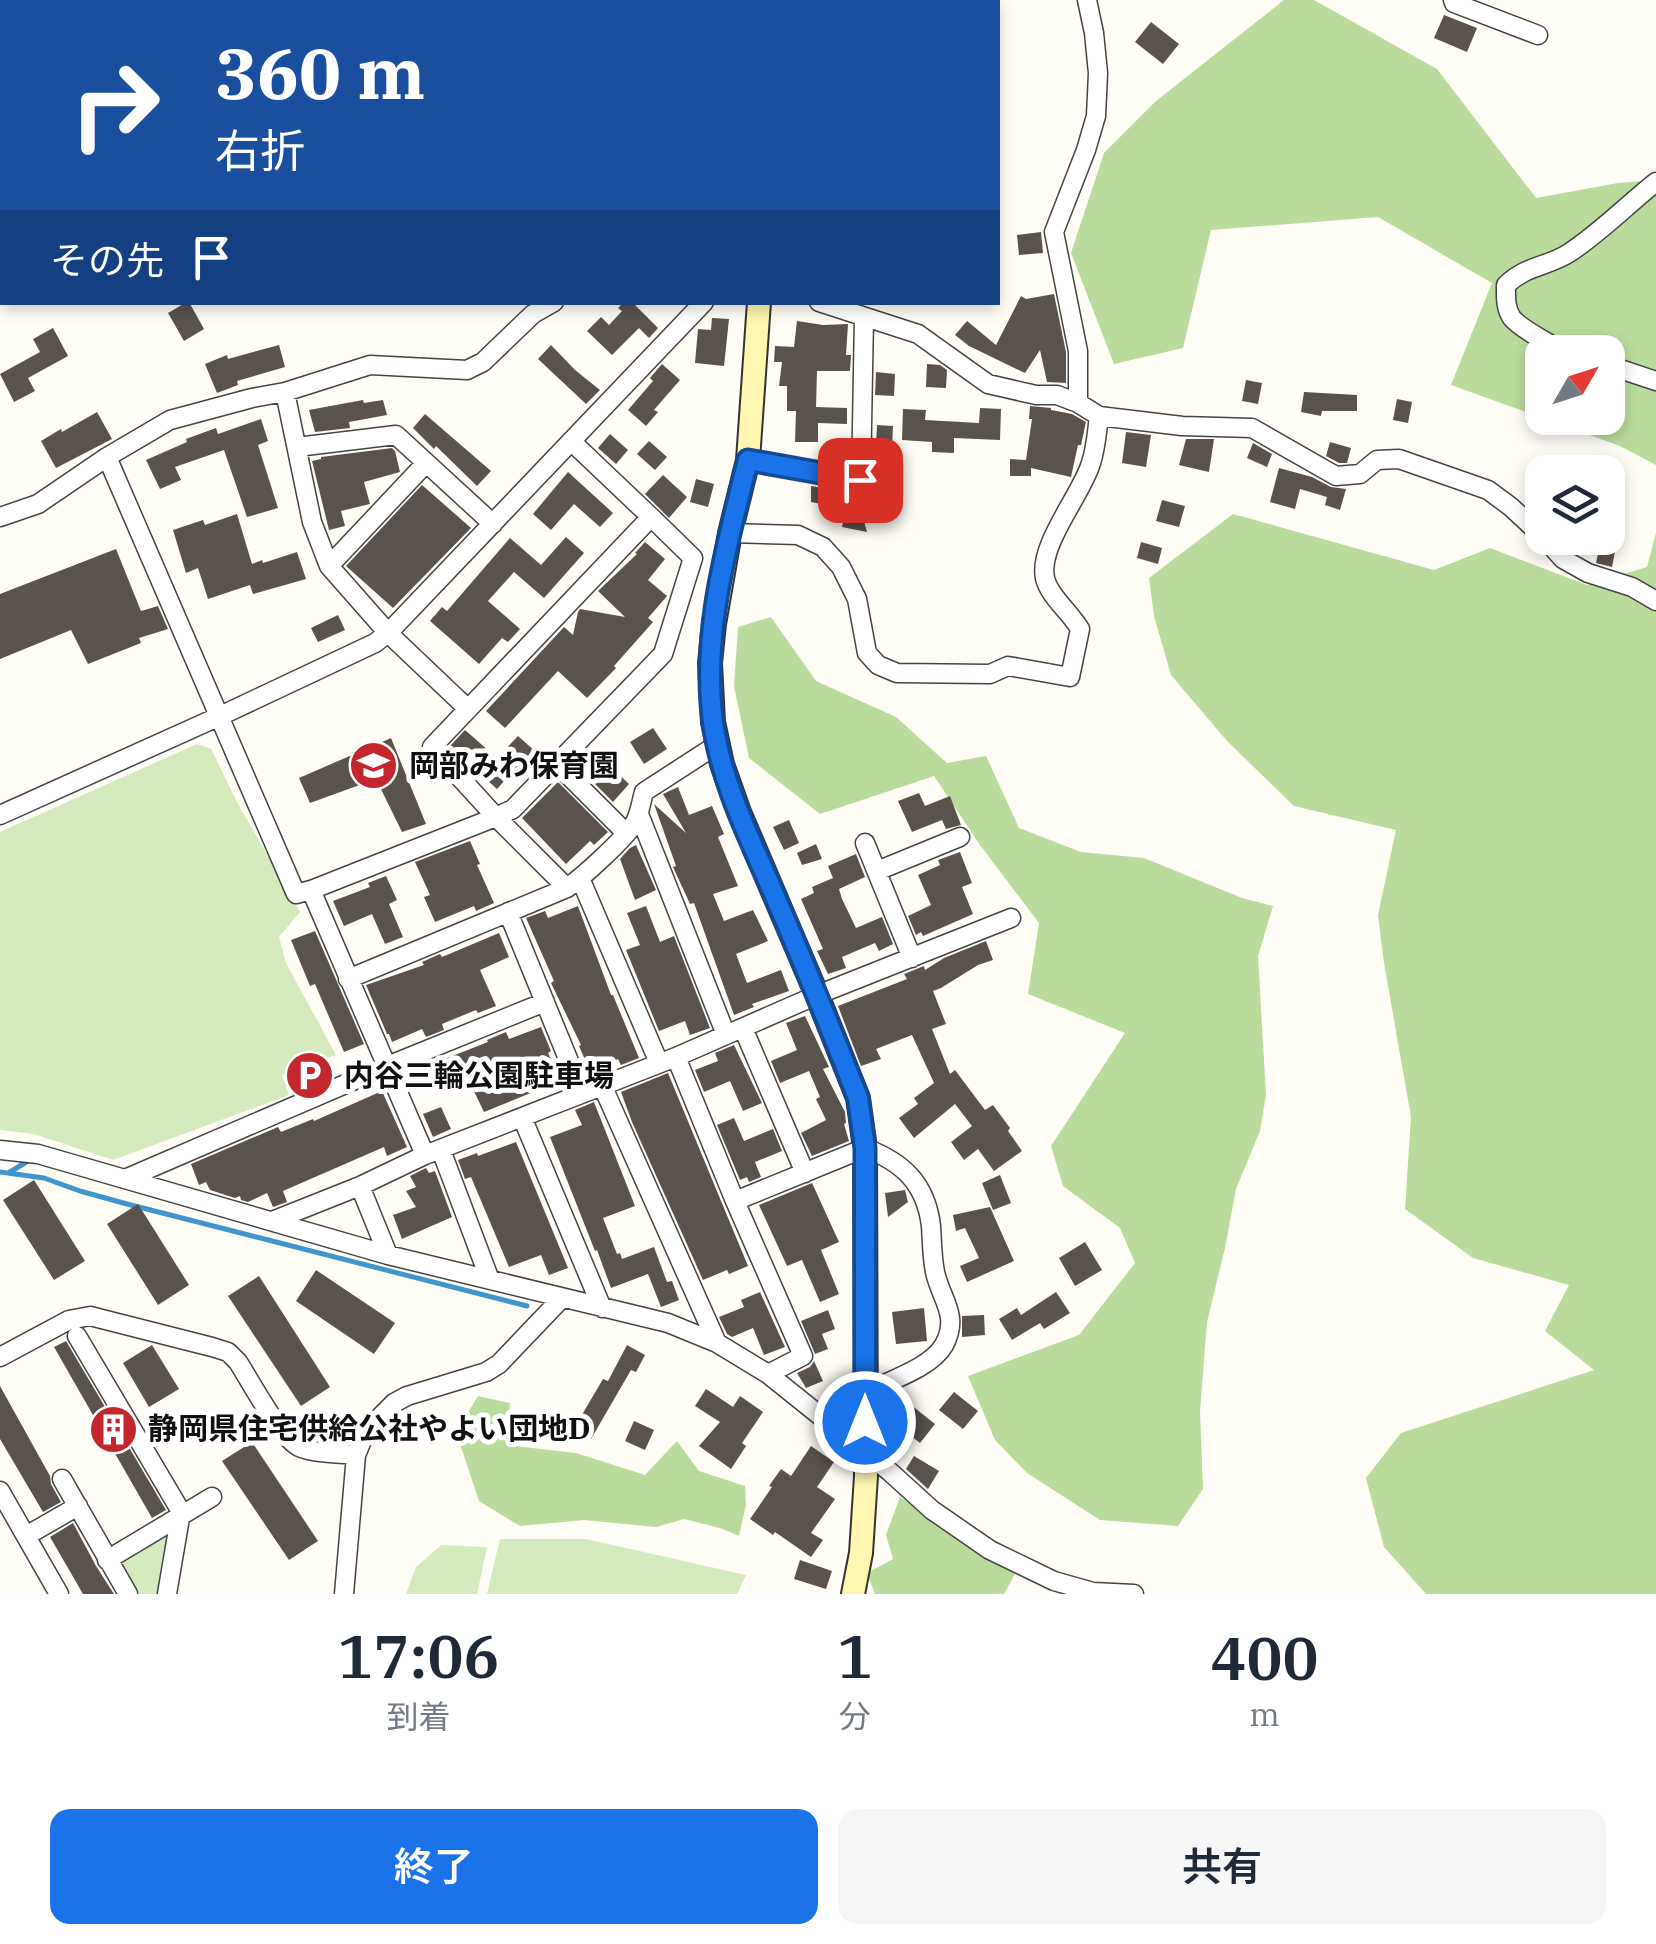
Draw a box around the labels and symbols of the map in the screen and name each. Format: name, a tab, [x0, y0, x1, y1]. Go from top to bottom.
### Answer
north arrow	[1525, 335, 1625, 435]
pin	[818, 438, 903, 523]
school or university icon: 岡部みわ保育園	[348, 740, 400, 792]
place label: 岡部みわ保育園	[409, 745, 619, 784]
parking icon: 内谷三輪公園駐車場	[283, 1050, 335, 1102]
place label: 内谷三輪公園駐車場	[344, 1055, 614, 1094]
position arrow	[813, 1370, 917, 1474]
building icon: 静岡県住宅供給公社やよい団地D	[87, 1403, 139, 1455]
place label: 静岡県住宅供給公社やよい団地D	[148, 1408, 591, 1447]

